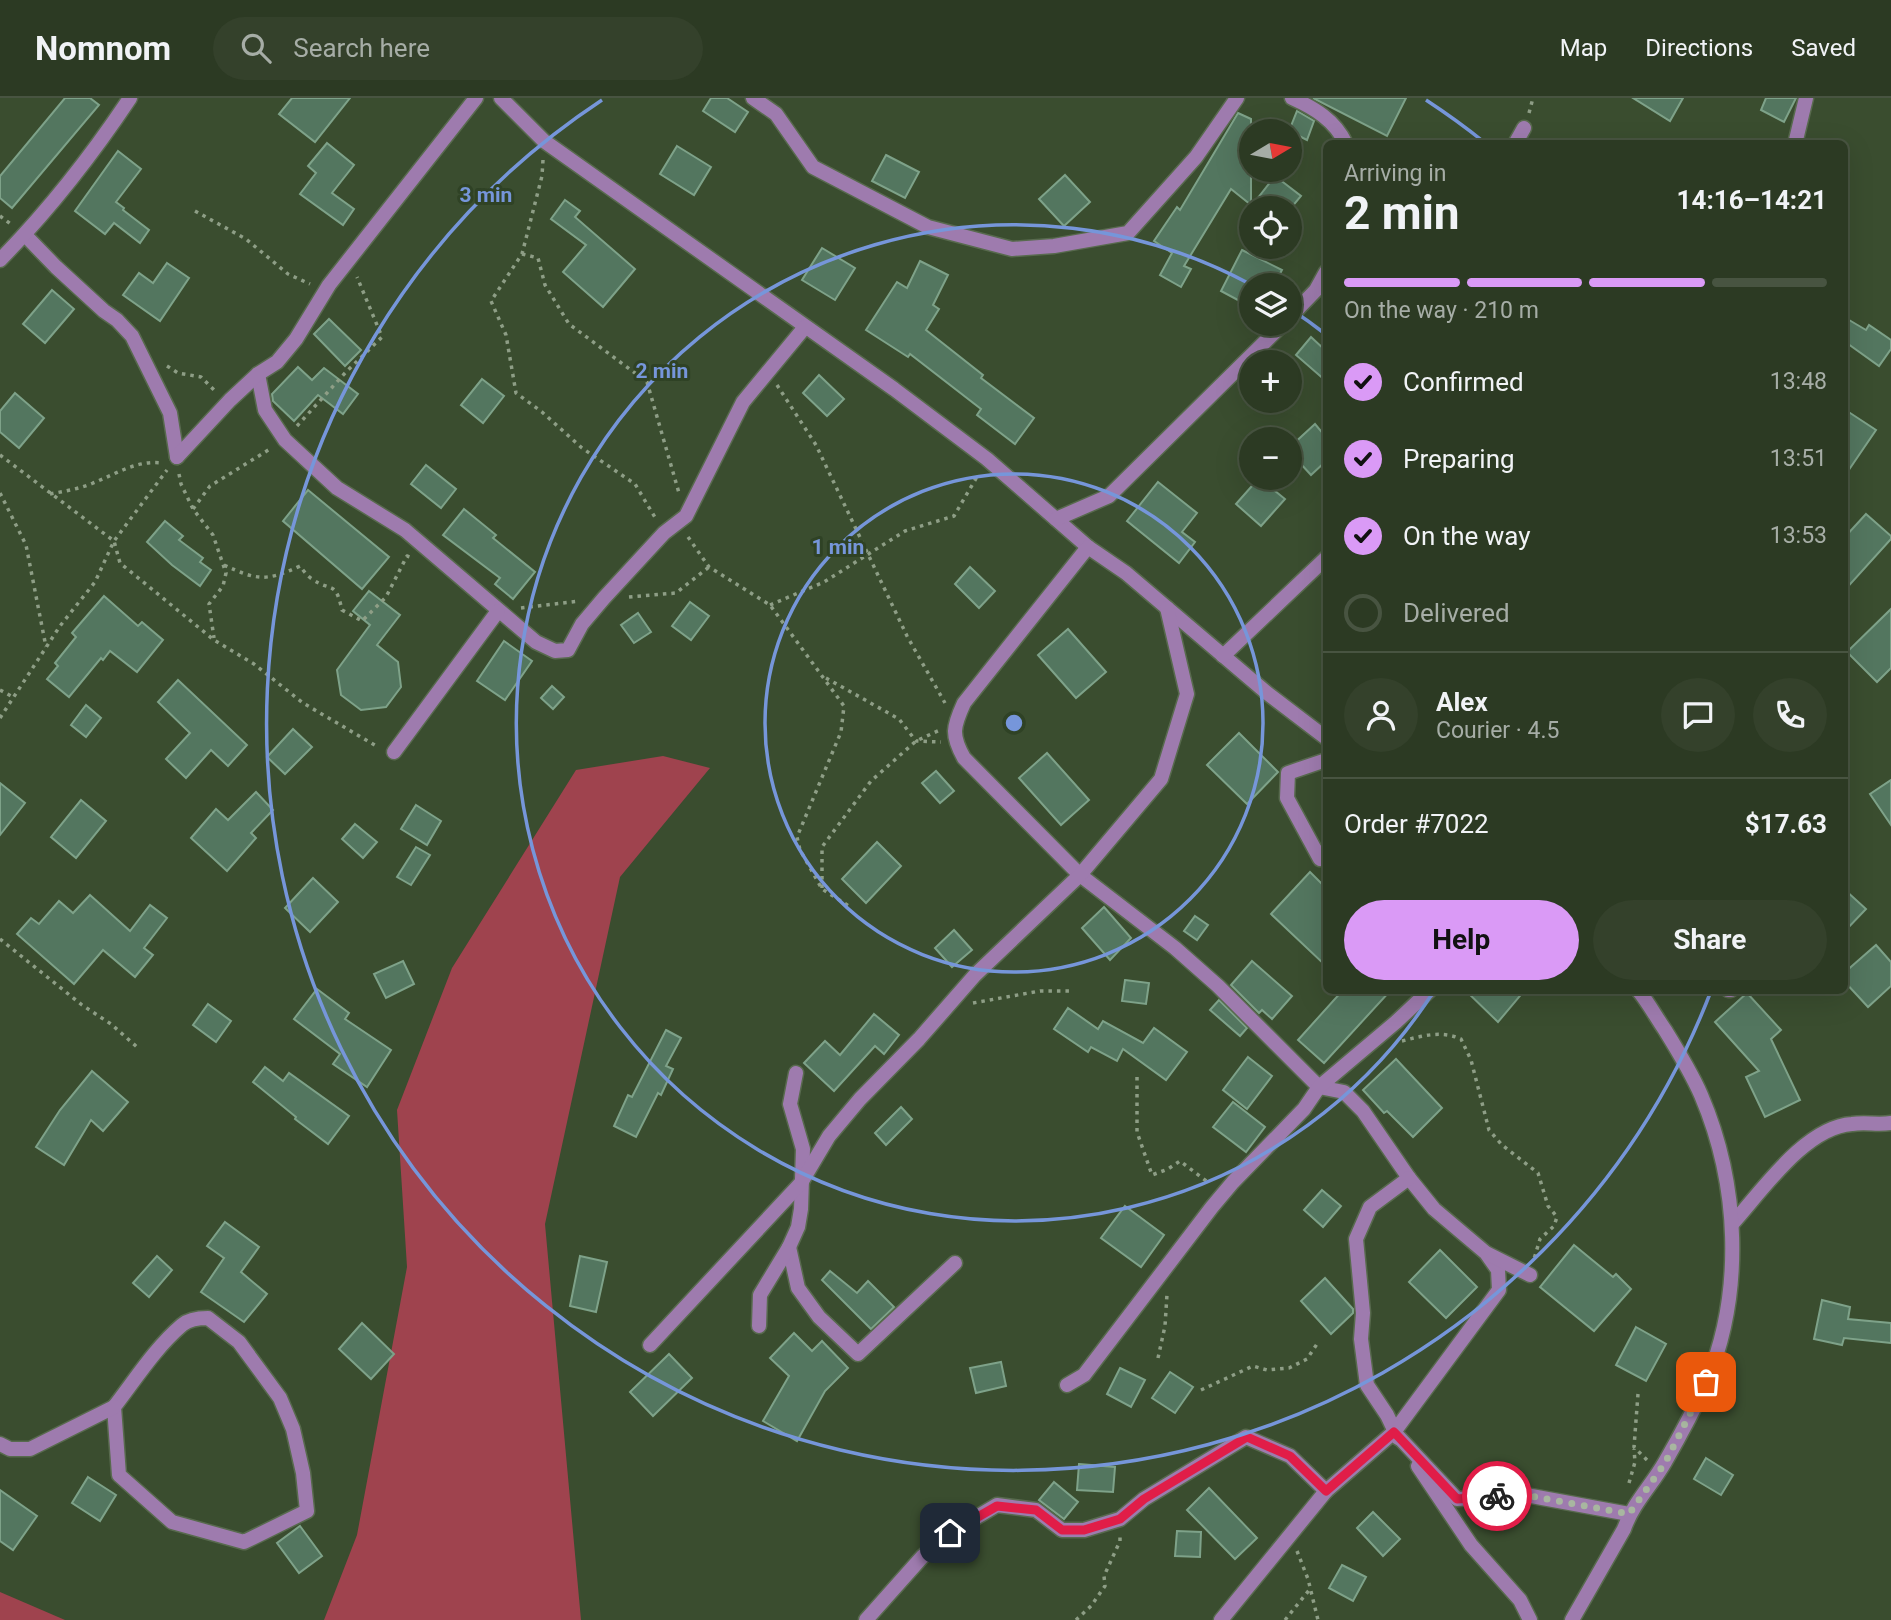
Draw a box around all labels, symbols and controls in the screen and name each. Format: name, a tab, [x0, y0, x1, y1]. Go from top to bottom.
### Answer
search box	[213, 17, 703, 80]
text: Nomnom	[35, 29, 171, 68]
icon: search	[237, 29, 275, 67]
text: Search here	[293, 33, 430, 63]
text: Map	[1560, 34, 1607, 62]
text: Directions	[1645, 34, 1753, 62]
text: Saved	[1791, 34, 1856, 62]
north arrow	[1239, 119, 1302, 182]
map controls	[1239, 119, 1302, 490]
text: Arriving in	[1344, 160, 1447, 187]
text: 3 min	[460, 183, 512, 207]
text: 14:16–14:21	[1677, 185, 1827, 215]
text: 2 min	[1344, 186, 1460, 240]
button: locate	[1239, 196, 1302, 259]
button: layers	[1239, 273, 1302, 336]
text: On the way · 210 m	[1344, 297, 1539, 324]
button: +	[1239, 350, 1302, 413]
text: 2 min	[636, 359, 688, 383]
icon: check	[1344, 363, 1382, 401]
text: Confirmed	[1403, 367, 1524, 397]
text: 13:48	[1770, 368, 1827, 395]
button: −	[1239, 427, 1302, 490]
icon: check	[1344, 440, 1382, 478]
text: Preparing	[1403, 444, 1515, 474]
text: 13:51	[1770, 445, 1827, 472]
icon: check	[1344, 517, 1382, 555]
text: On the way	[1403, 521, 1531, 551]
text: 13:53	[1770, 522, 1827, 549]
text: 1 min	[812, 535, 864, 559]
text: Delivered	[1403, 598, 1510, 628]
button: person	[1344, 678, 1418, 752]
button: chat	[1661, 678, 1735, 752]
button: phone	[1753, 678, 1827, 752]
text: Alex	[1436, 687, 1488, 717]
centre of rings	[1002, 711, 1026, 735]
text: Courier · 4.5	[1436, 717, 1559, 744]
text: Order #7022	[1344, 809, 1489, 839]
text: $17.63	[1745, 809, 1827, 839]
button: Help	[1344, 900, 1579, 980]
button: Share	[1593, 900, 1827, 980]
pin	[1676, 1352, 1736, 1412]
icon: bag	[1687, 1363, 1725, 1401]
courier	[1462, 1461, 1532, 1531]
icon: bike	[1478, 1477, 1516, 1515]
pin	[920, 1503, 980, 1563]
icon: home	[931, 1514, 969, 1552]

